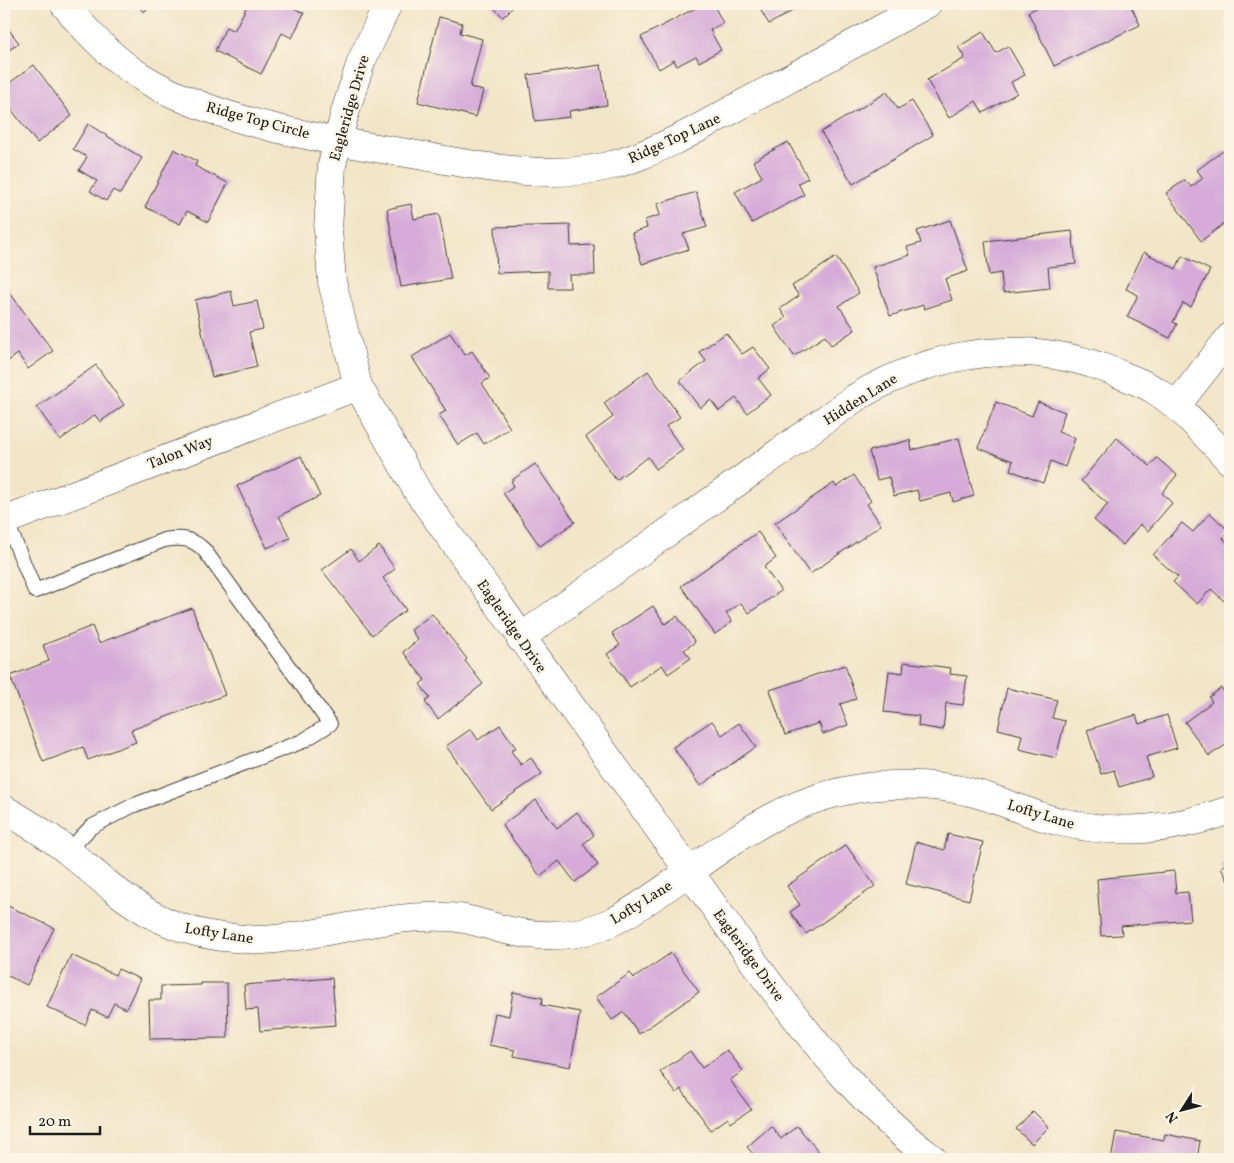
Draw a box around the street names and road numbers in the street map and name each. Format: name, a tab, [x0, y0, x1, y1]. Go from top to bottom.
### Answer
street label: Eagleridge Drive	[325, 53, 376, 164]
street label: Ridge Top Circle	[204, 98, 312, 145]
street label: Ridge Top Lane	[625, 109, 724, 170]
street label: Hidden Lane	[820, 369, 902, 431]
street label: Talon Way	[145, 431, 216, 475]
street label: Eagleridge Drive	[471, 576, 551, 678]
street label: Lofty Lane	[1004, 795, 1077, 836]
street label: Lofty Lane	[607, 876, 677, 931]
street label: Eagleridge Drive	[707, 905, 788, 1006]
street label: Lofty Lane	[183, 919, 255, 950]

